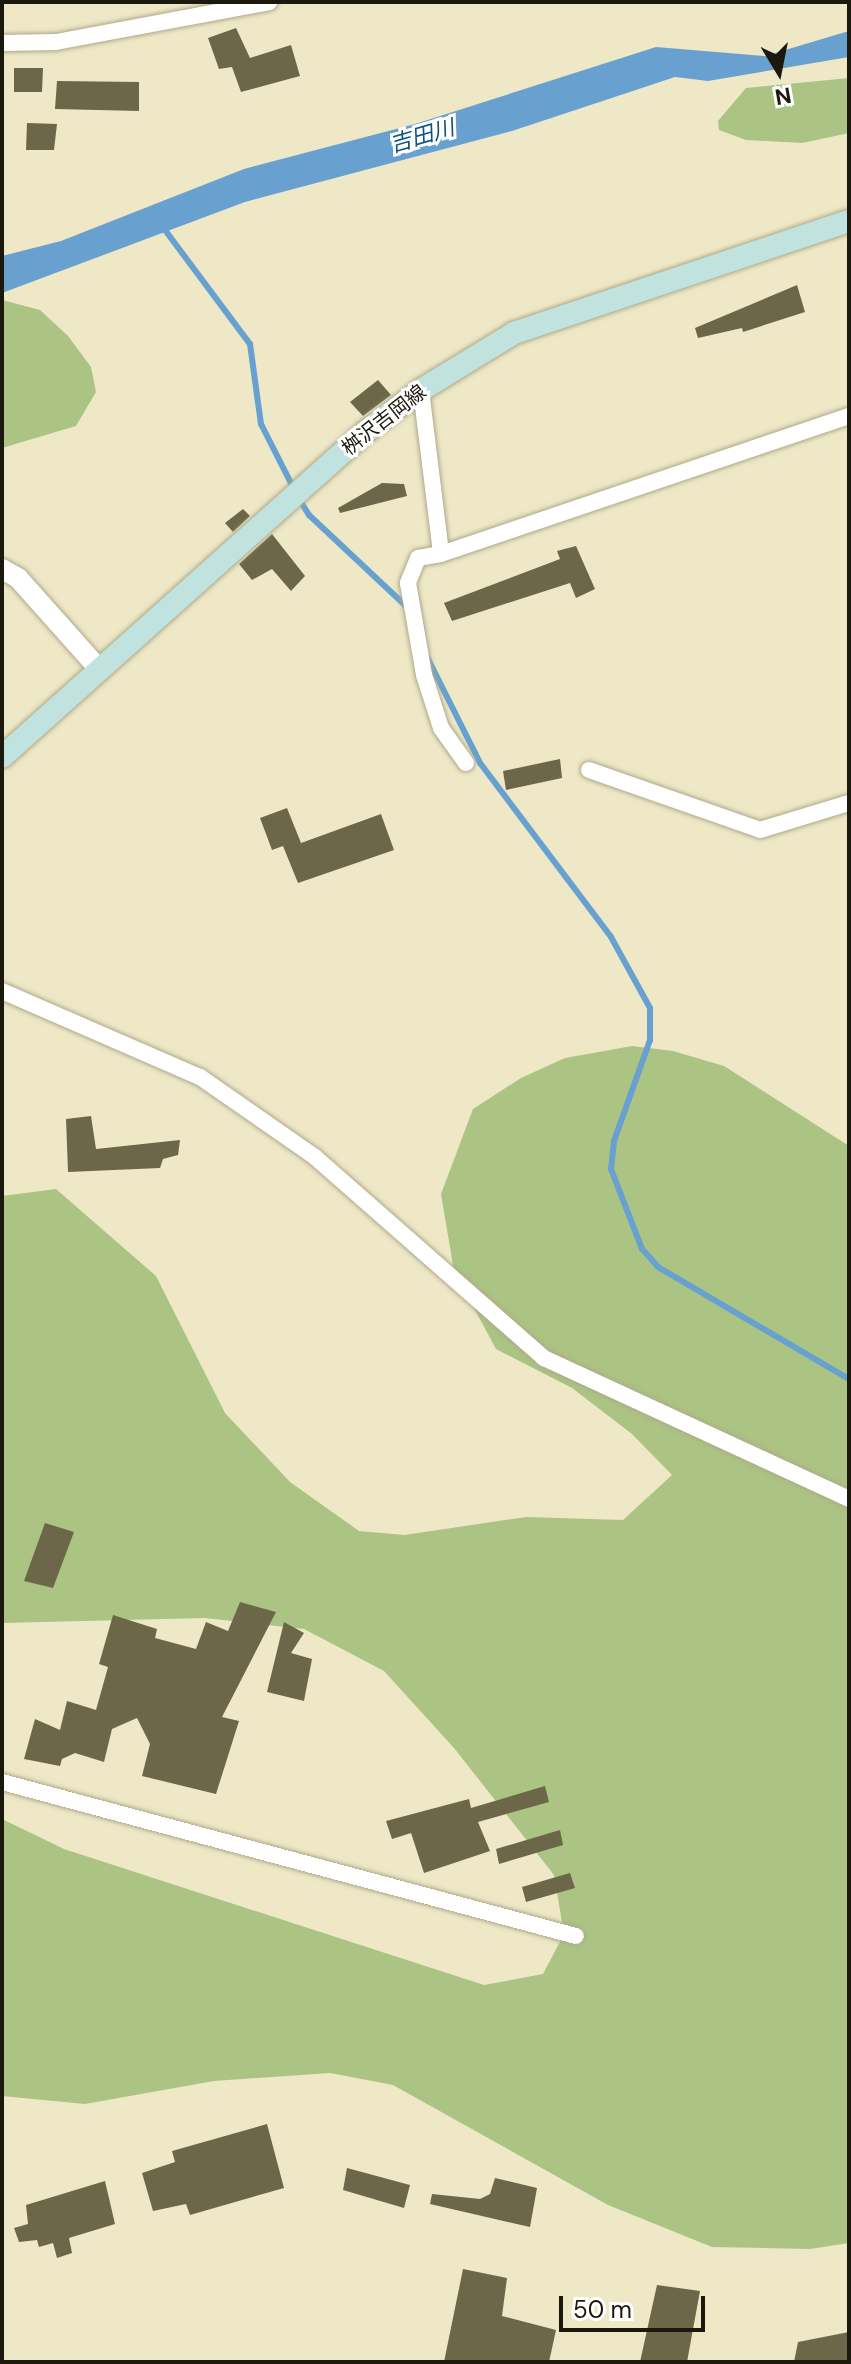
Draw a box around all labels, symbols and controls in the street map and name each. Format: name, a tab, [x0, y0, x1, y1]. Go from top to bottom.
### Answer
north arrow	[739, 32, 819, 112]
text: N	[773, 80, 794, 112]
water label: 吉田川	[387, 114, 457, 158]
street label: 桝沢吉岡線	[337, 380, 431, 460]
scale bar	[563, 2280, 709, 2330]
text: 50 m	[573, 2294, 632, 2325]

